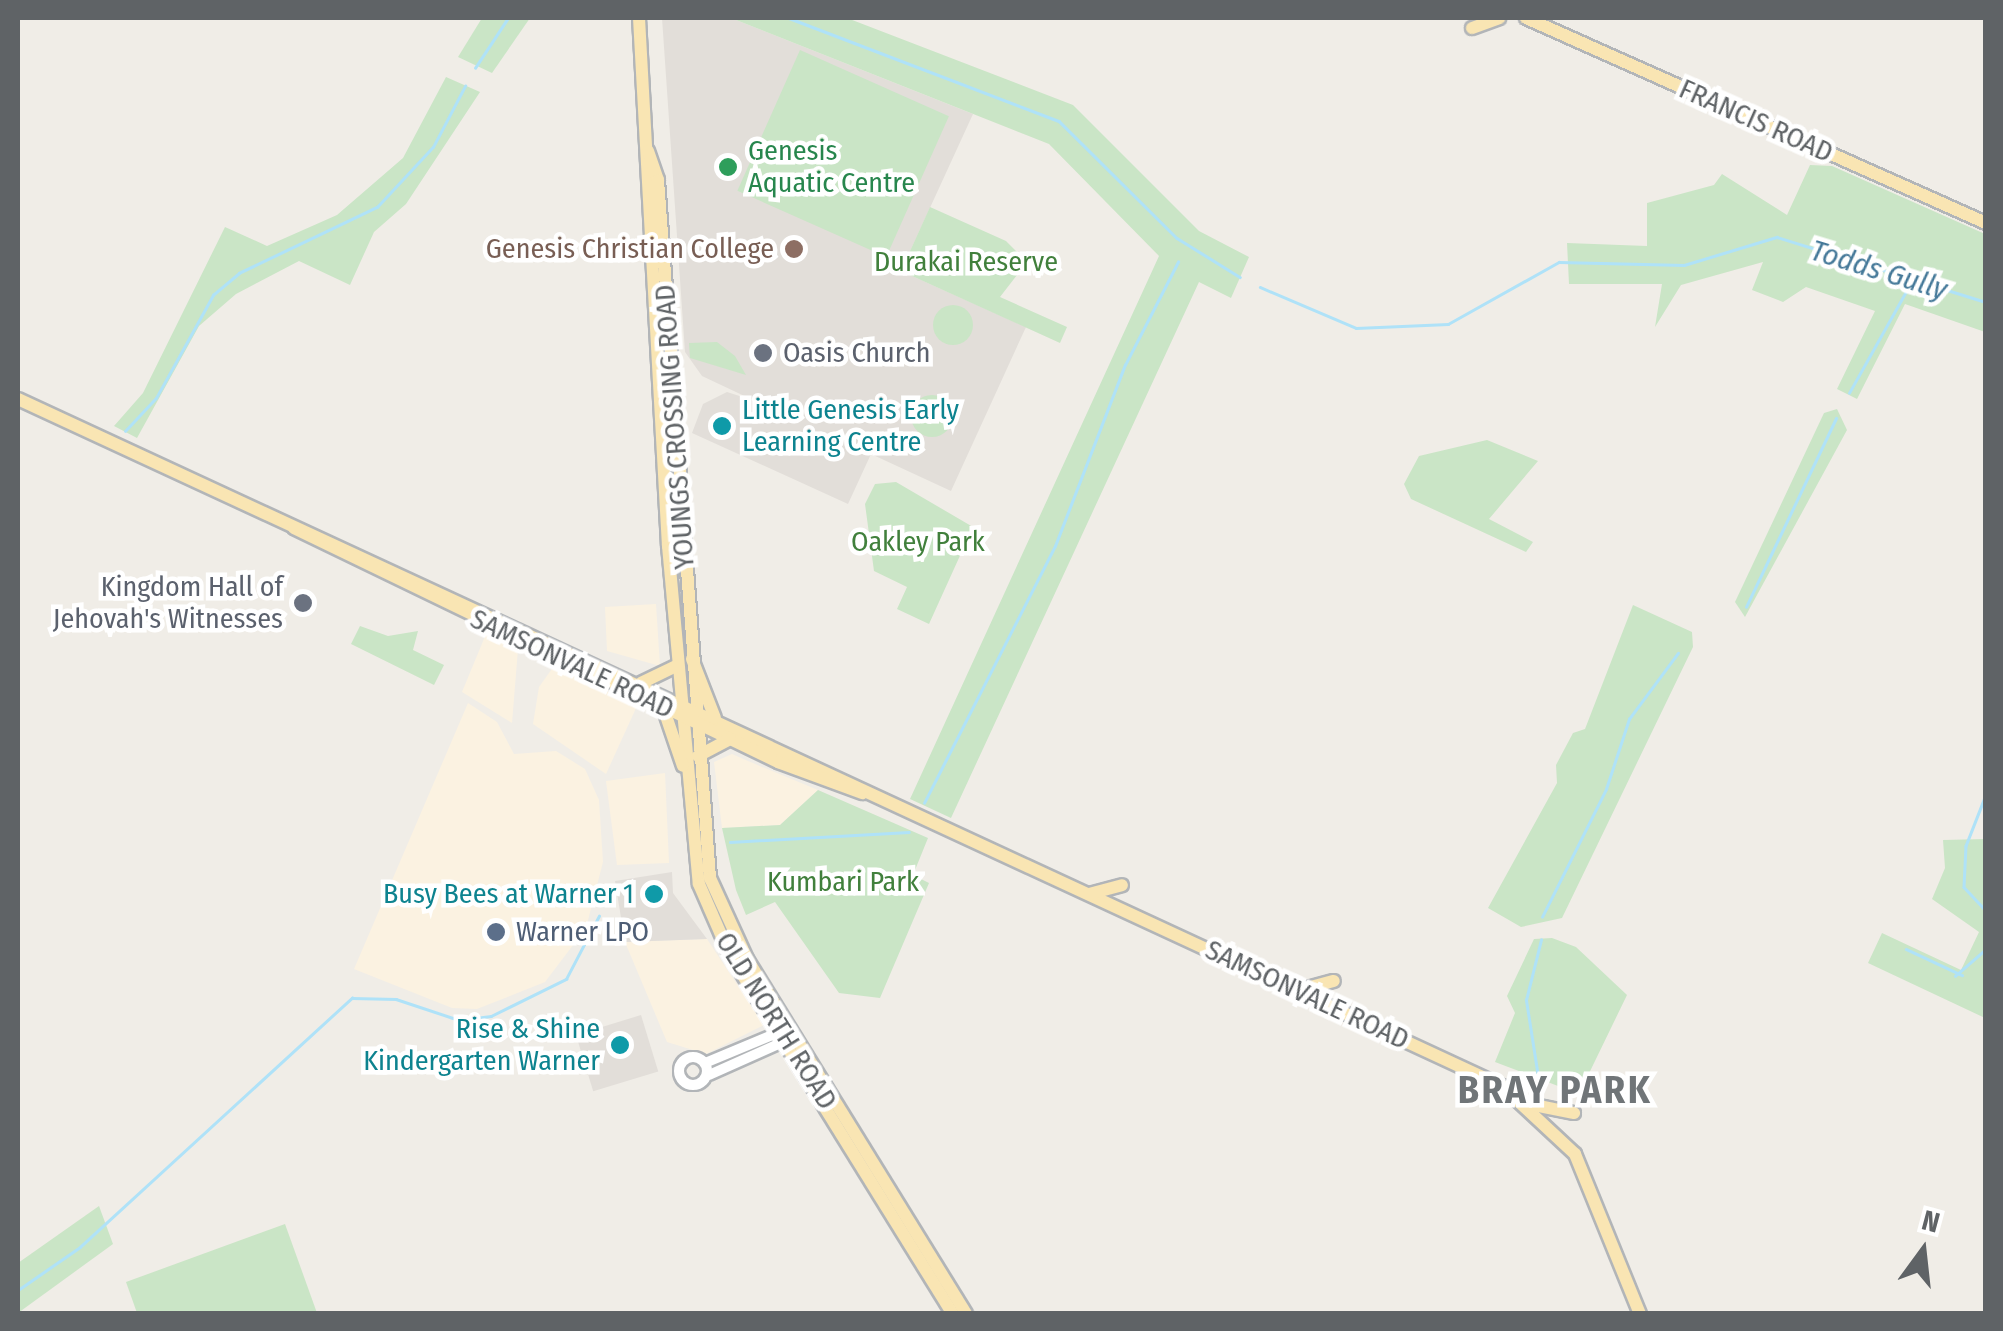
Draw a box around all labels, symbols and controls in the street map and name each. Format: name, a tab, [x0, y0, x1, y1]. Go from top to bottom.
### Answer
street label: FRANCIS ROAD	[1674, 72, 1838, 170]
place label: Genesis Aquatic Centre	[748, 134, 915, 200]
marker: Genesis Aquatic Centre	[717, 156, 739, 178]
place label: Genesis Christian College	[486, 232, 774, 266]
water label: Todds Gully	[1806, 232, 1952, 308]
marker: Genesis Christian College	[783, 238, 805, 260]
park label: Durakai Reserve	[874, 245, 1058, 279]
street label: YOUNGS CROSSING ROAD	[648, 284, 702, 570]
place label: Oasis Church	[783, 336, 930, 370]
marker: Oasis Church	[752, 342, 774, 364]
place label: Little Genesis Early Learning Centre	[742, 393, 959, 459]
marker: Little Genesis Early Learning Centre	[711, 415, 733, 437]
park label: Oakley Park	[851, 525, 985, 559]
place label: Kingdom Hall of Jehovah's Witnesses	[53, 570, 283, 636]
marker: Kingdom Hall of Jehovah's Witnesses	[292, 592, 314, 614]
street label: SAMSONVALE ROAD	[465, 602, 679, 726]
park label: Kumbari Park	[767, 865, 919, 899]
place label: Busy Bees at Warner 1	[383, 877, 634, 911]
marker: Busy Bees at Warner 1	[643, 883, 665, 905]
place label: Warner LPO	[516, 915, 649, 949]
marker: Warner LPO	[485, 921, 507, 943]
street label: OLD NORTH ROAD	[708, 926, 844, 1116]
street label: SAMSONVALE ROAD	[1200, 933, 1414, 1057]
place label: Rise & Shine Kindergarten Warner	[363, 1012, 600, 1078]
marker: Rise & Shine Kindergarten Warner	[609, 1034, 631, 1056]
district label: BRAY PARK	[1458, 1068, 1652, 1114]
north arrow	[1873, 1201, 1973, 1301]
text: N	[1919, 1203, 1943, 1240]

